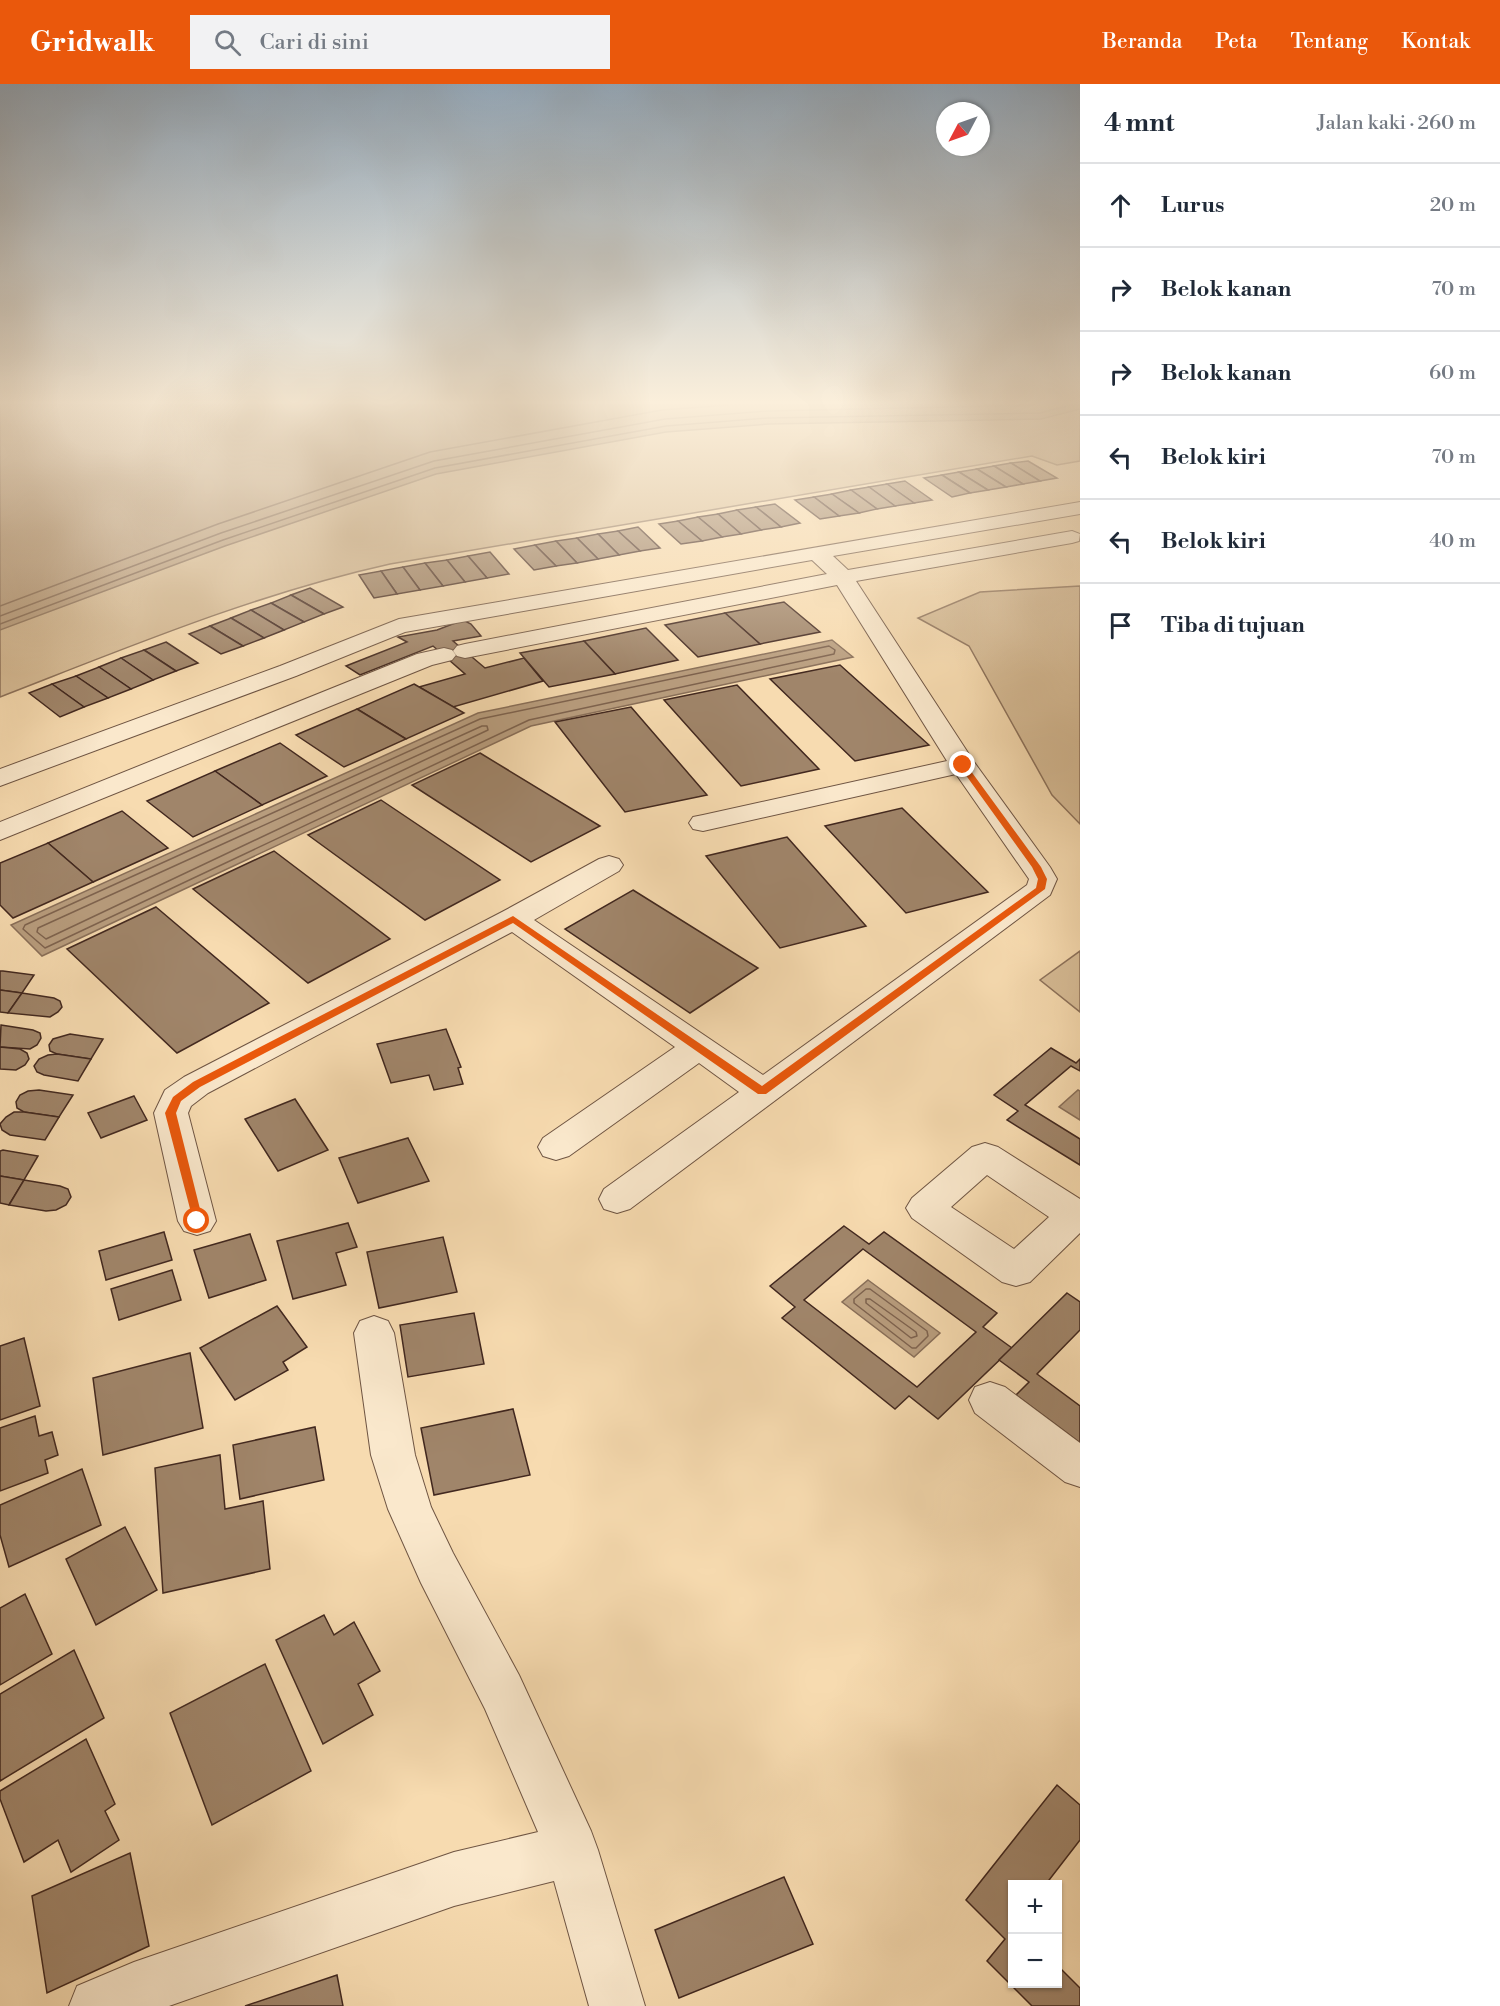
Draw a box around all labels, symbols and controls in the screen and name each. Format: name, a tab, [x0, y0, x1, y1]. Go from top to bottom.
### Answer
search box	[190, 15, 610, 69]
text: Gridwalk	[30, 25, 154, 60]
icon: search	[211, 26, 244, 59]
text: Cari di sini	[259, 29, 369, 56]
text: Beranda	[1102, 29, 1182, 55]
text: Peta	[1215, 29, 1257, 55]
text: Tentang	[1290, 29, 1368, 55]
text: Kontak	[1401, 29, 1470, 55]
north arrow	[936, 102, 990, 156]
text: 4 mnt	[1104, 107, 1174, 139]
text: Jalan kaki · 260 m	[1317, 111, 1476, 136]
icon: ahead	[1104, 189, 1137, 222]
text: Lurus	[1161, 192, 1224, 219]
text: 20 m	[1430, 193, 1476, 218]
icon: right	[1104, 273, 1137, 306]
text: Belok kanan	[1161, 276, 1291, 303]
text: 70 m	[1432, 277, 1476, 302]
icon: right	[1104, 357, 1137, 390]
text: Belok kanan	[1161, 360, 1291, 387]
text: 60 m	[1429, 361, 1476, 386]
icon: left	[1104, 441, 1137, 474]
text: Belok kiri	[1161, 444, 1266, 471]
text: 70 m	[1432, 445, 1476, 470]
icon: left	[1104, 525, 1137, 558]
text: Belok kiri	[1161, 528, 1266, 555]
text: 40 m	[1429, 529, 1476, 554]
icon: arrive	[1104, 609, 1137, 642]
text: Tiba di tujuan	[1161, 612, 1305, 639]
route end	[949, 751, 975, 777]
route start	[183, 1207, 209, 1233]
map controls	[1008, 1880, 1062, 1988]
button: +	[1008, 1880, 1062, 1934]
button: −	[1008, 1934, 1062, 1988]

